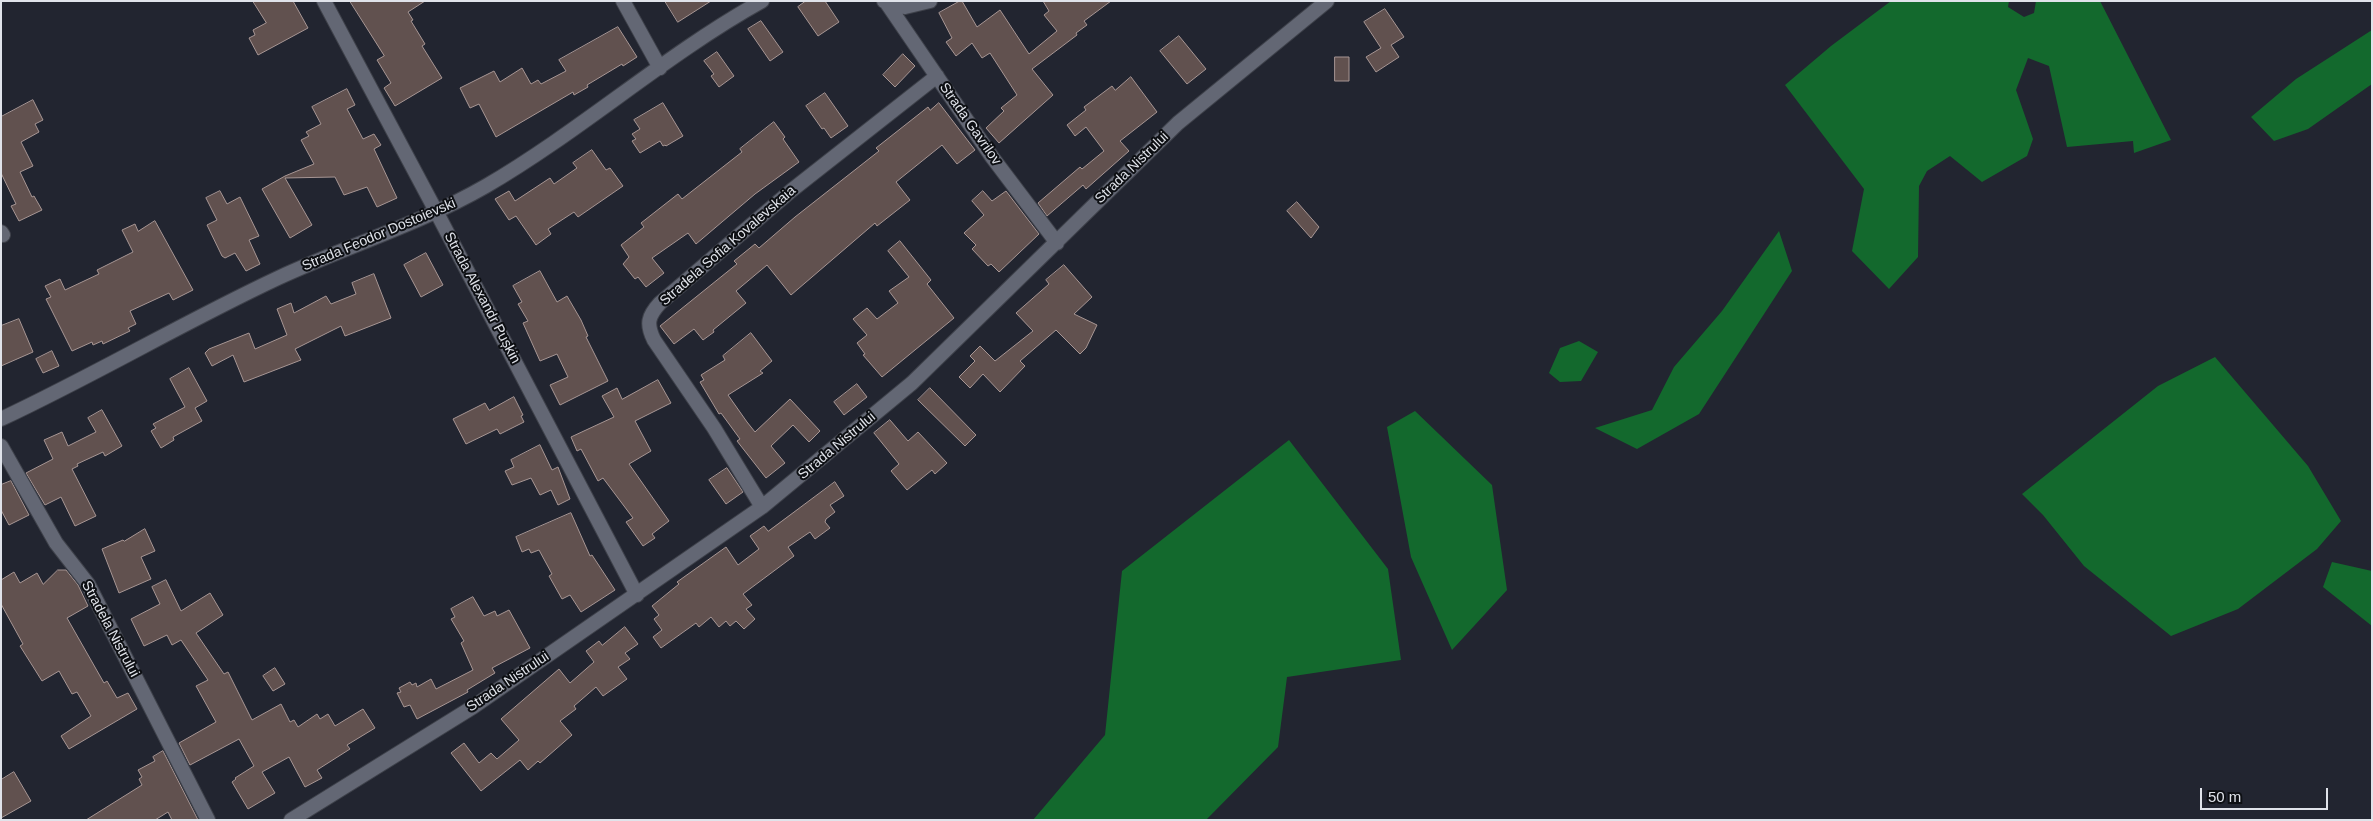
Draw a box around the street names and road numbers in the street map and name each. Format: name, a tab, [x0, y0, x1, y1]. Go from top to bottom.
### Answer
street label: Strada Gavrilov	[935, 80, 1005, 168]
street label: Strada Nistrului	[1092, 129, 1172, 207]
street label: Stradela Sofia Kovalevskaia	[657, 182, 799, 310]
street label: Strada Feodor Dostoievski	[300, 195, 458, 275]
street label: Strada Alexandr Pușkin	[440, 229, 524, 367]
street label: Strada Nistrului	[795, 409, 879, 483]
street label: Stradela Nistrului	[78, 578, 142, 680]
street label: Strada Nistrului	[464, 648, 552, 716]

